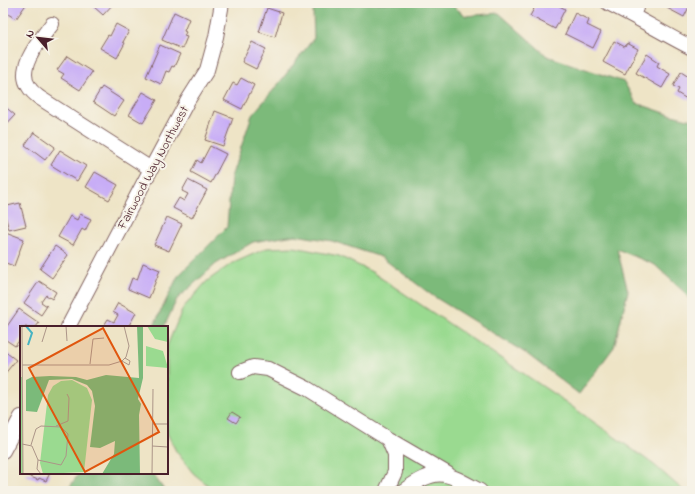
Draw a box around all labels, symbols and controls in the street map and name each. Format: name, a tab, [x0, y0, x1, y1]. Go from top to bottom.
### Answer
north arrow	[18, 18, 58, 58]
text: N	[21, 27, 39, 41]
street label: Fairwood Way Northwest	[112, 102, 195, 234]
inset map	[20, 326, 168, 474]

